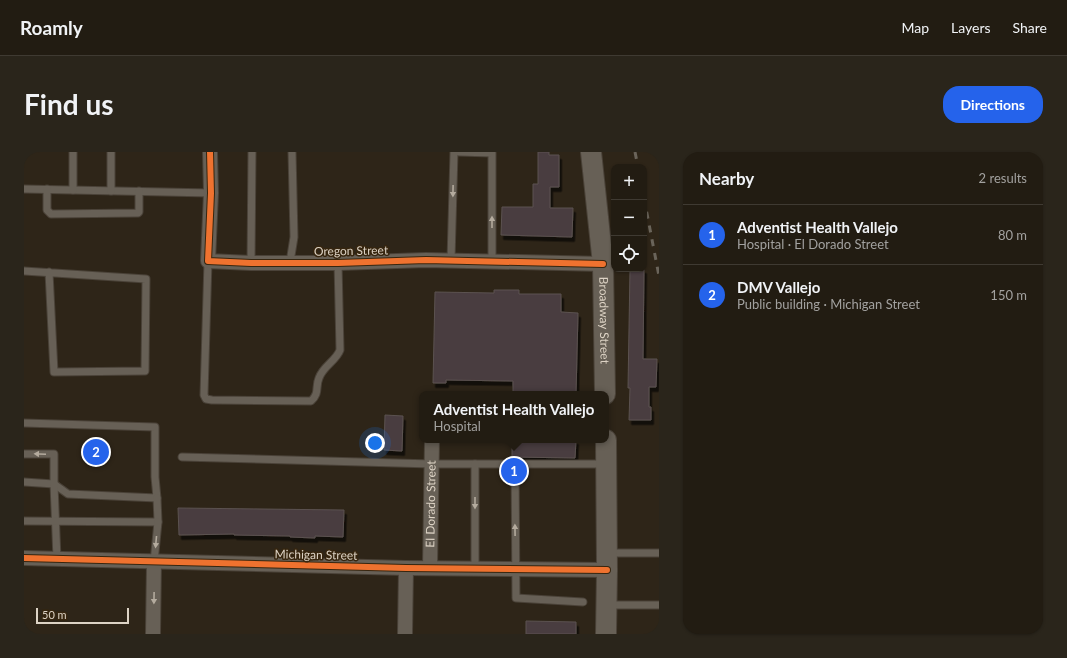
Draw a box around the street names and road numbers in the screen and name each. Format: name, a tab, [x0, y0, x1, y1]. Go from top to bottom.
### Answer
street label: Oregon Street	[314, 242, 389, 259]
street label: Broadway Street	[596, 277, 613, 365]
street label: El Dorado Street	[422, 460, 439, 548]
street label: Michigan Street	[274, 546, 358, 563]

